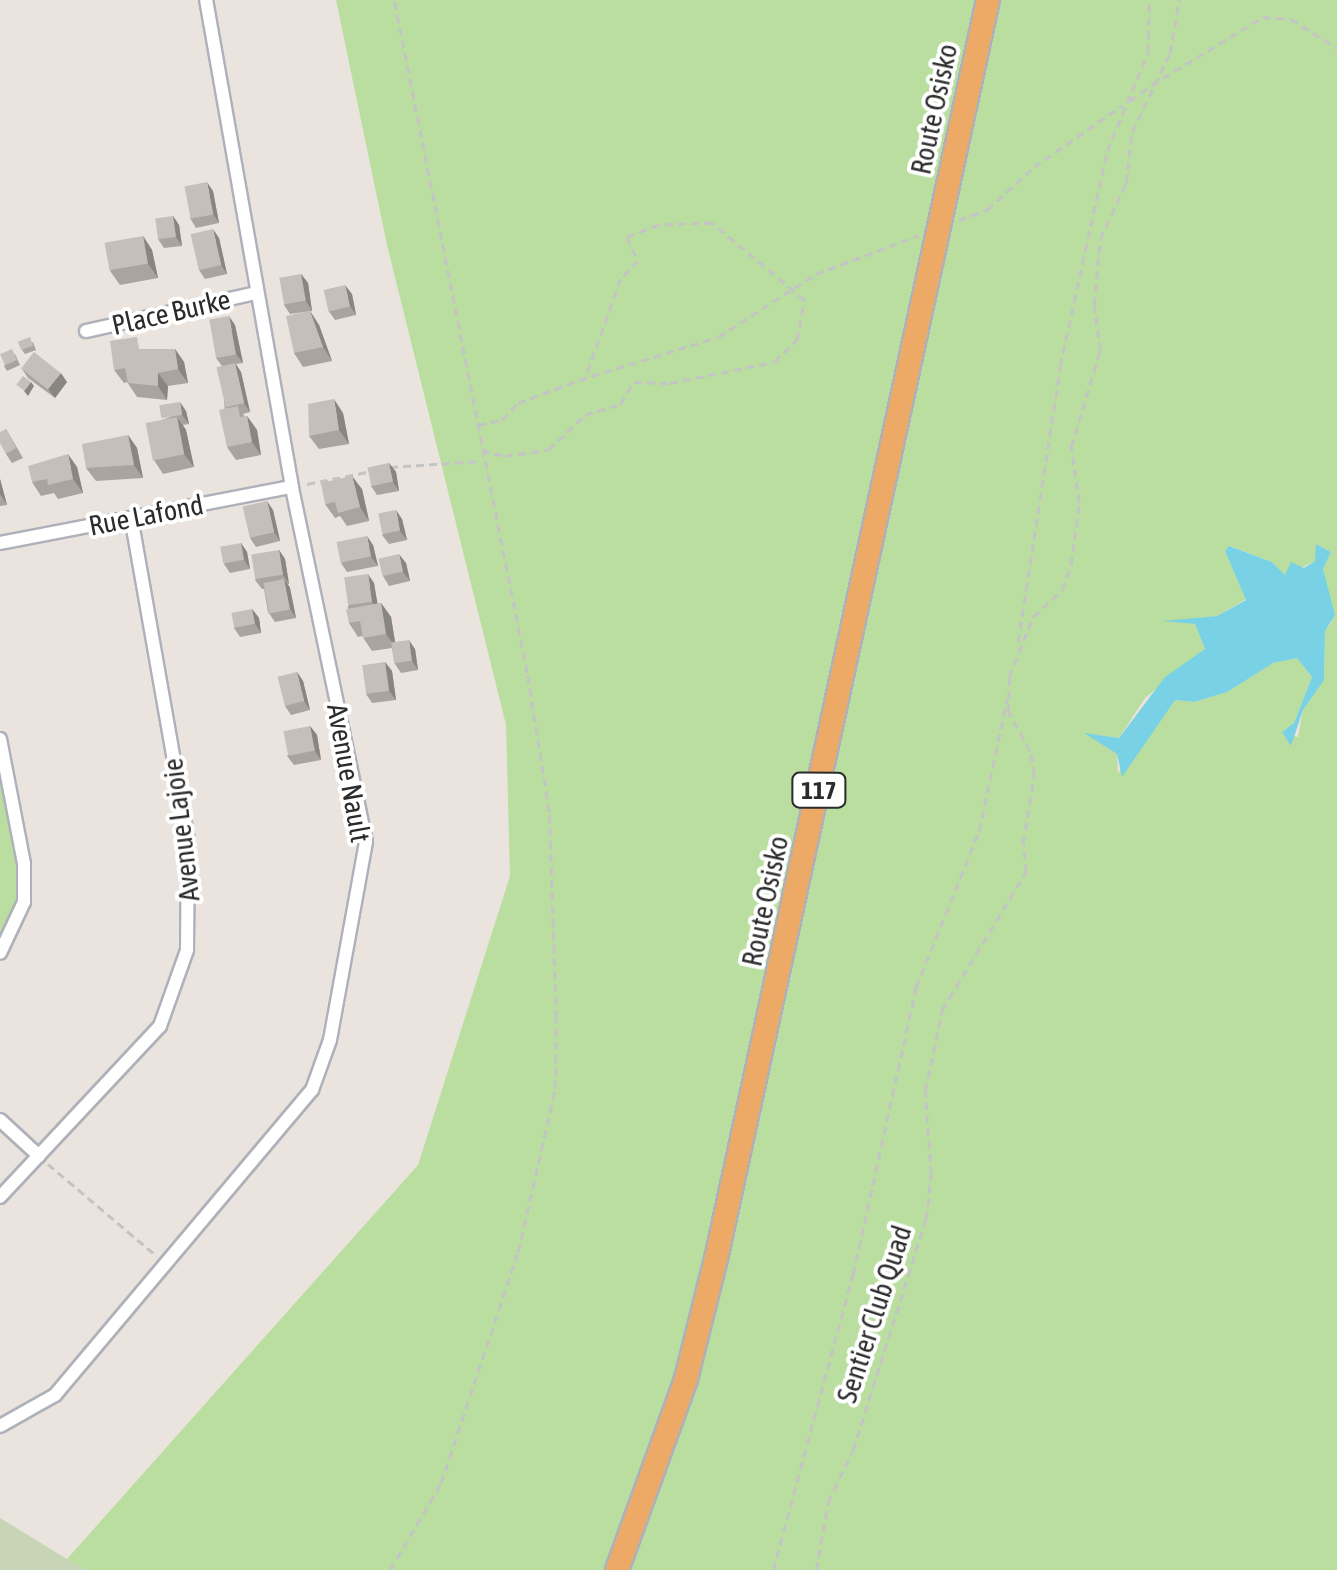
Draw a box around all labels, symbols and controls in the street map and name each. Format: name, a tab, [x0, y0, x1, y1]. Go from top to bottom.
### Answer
street label: Route Osisko	[904, 41, 964, 177]
street label: Place Burke	[108, 282, 234, 342]
street label: Rue Lafond	[86, 487, 206, 543]
street label: Avenue Nault	[320, 701, 378, 845]
street label: Avenue Lajoie	[156, 757, 206, 903]
road number: 117	[789, 770, 849, 810]
street label: Route Osisko	[735, 833, 795, 969]
street label: Sentier Club Quad	[830, 1221, 918, 1407]

